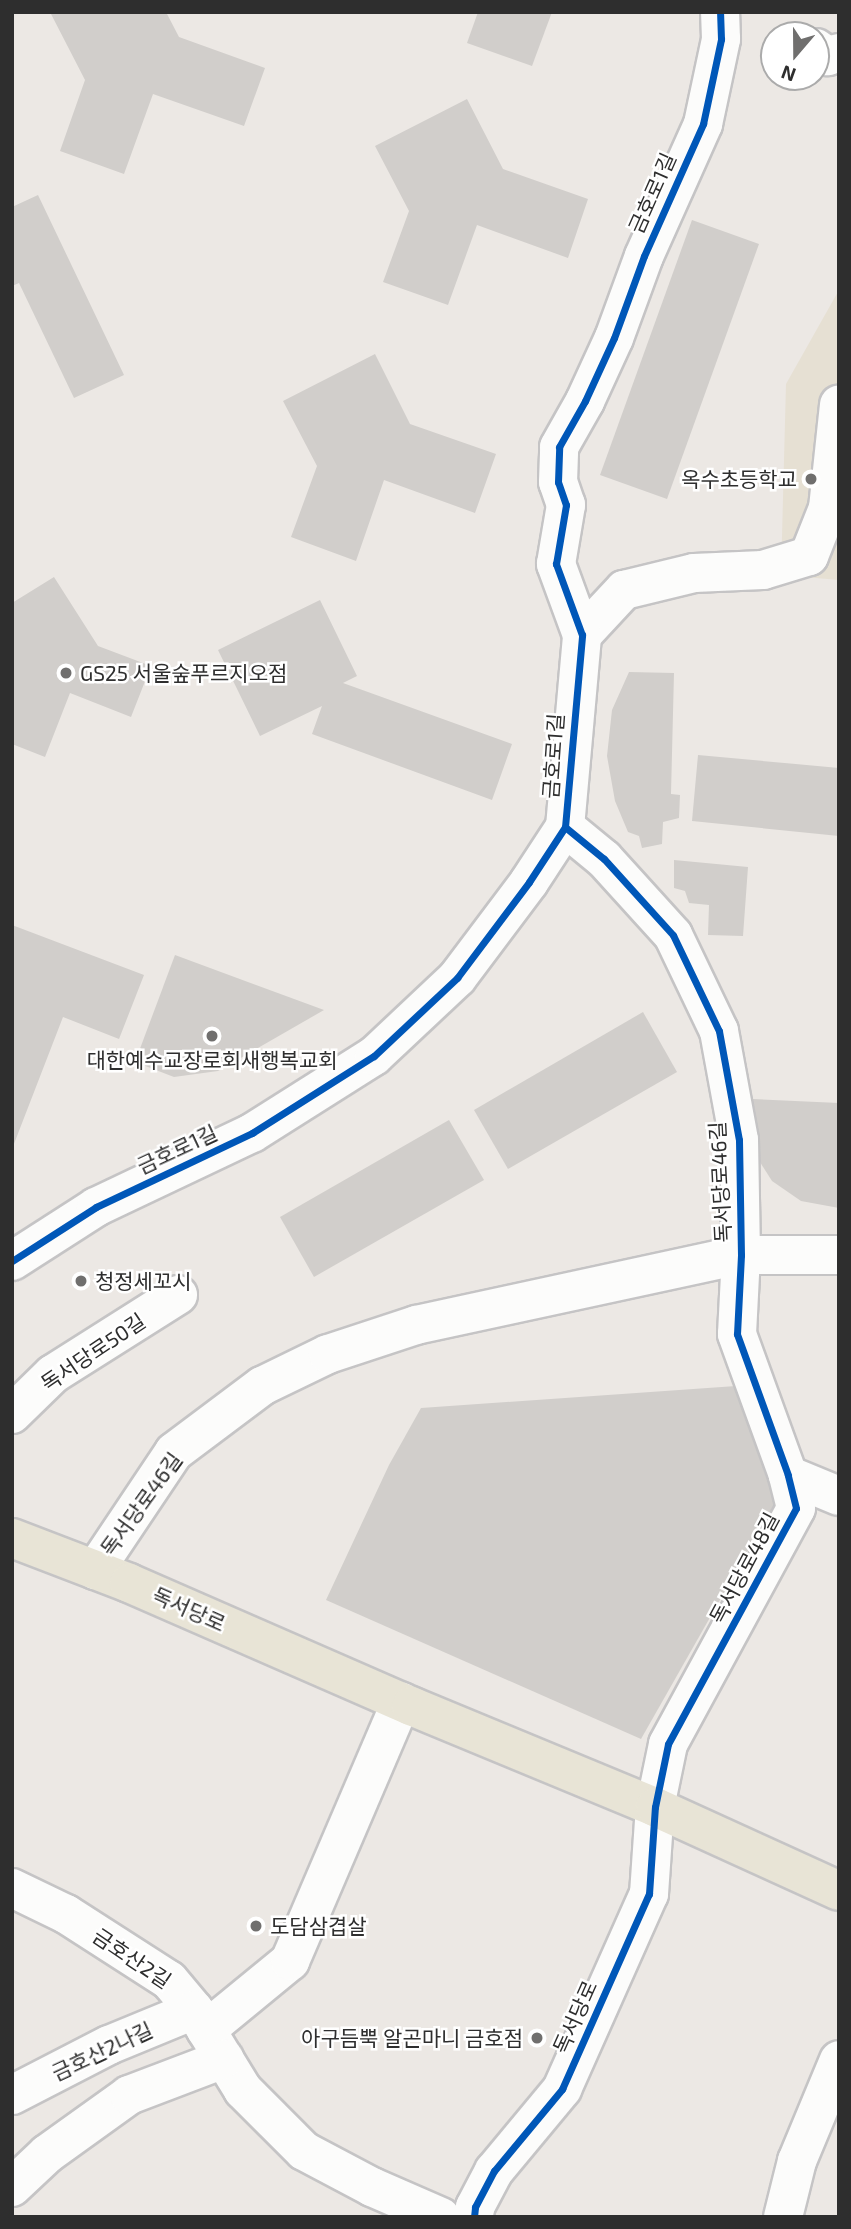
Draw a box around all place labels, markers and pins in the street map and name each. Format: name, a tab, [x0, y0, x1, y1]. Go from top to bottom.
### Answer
place label: 옥수초등학교	[681, 466, 797, 492]
marker: 옥수초등학교	[803, 471, 819, 487]
place label: GS25 서울숲푸르지오점	[80, 660, 287, 686]
marker: GS25 서울숲푸르지오점	[58, 665, 74, 681]
marker: 대한예수교장로회새행복교회	[204, 1028, 220, 1044]
place label: 대한예수교장로회새행복교회	[86, 1047, 338, 1073]
place label: 청정세꼬시	[95, 1268, 192, 1294]
marker: 청정세꼬시	[73, 1273, 89, 1289]
place label: 도담삼겹살	[270, 1913, 367, 1939]
marker: 도담삼겹살	[248, 1918, 264, 1934]
place label: 아구듬뿍 알곤마니 금호점	[301, 2025, 523, 2051]
marker: 아구듬뿍 알곤마니 금호점	[529, 2030, 545, 2046]

